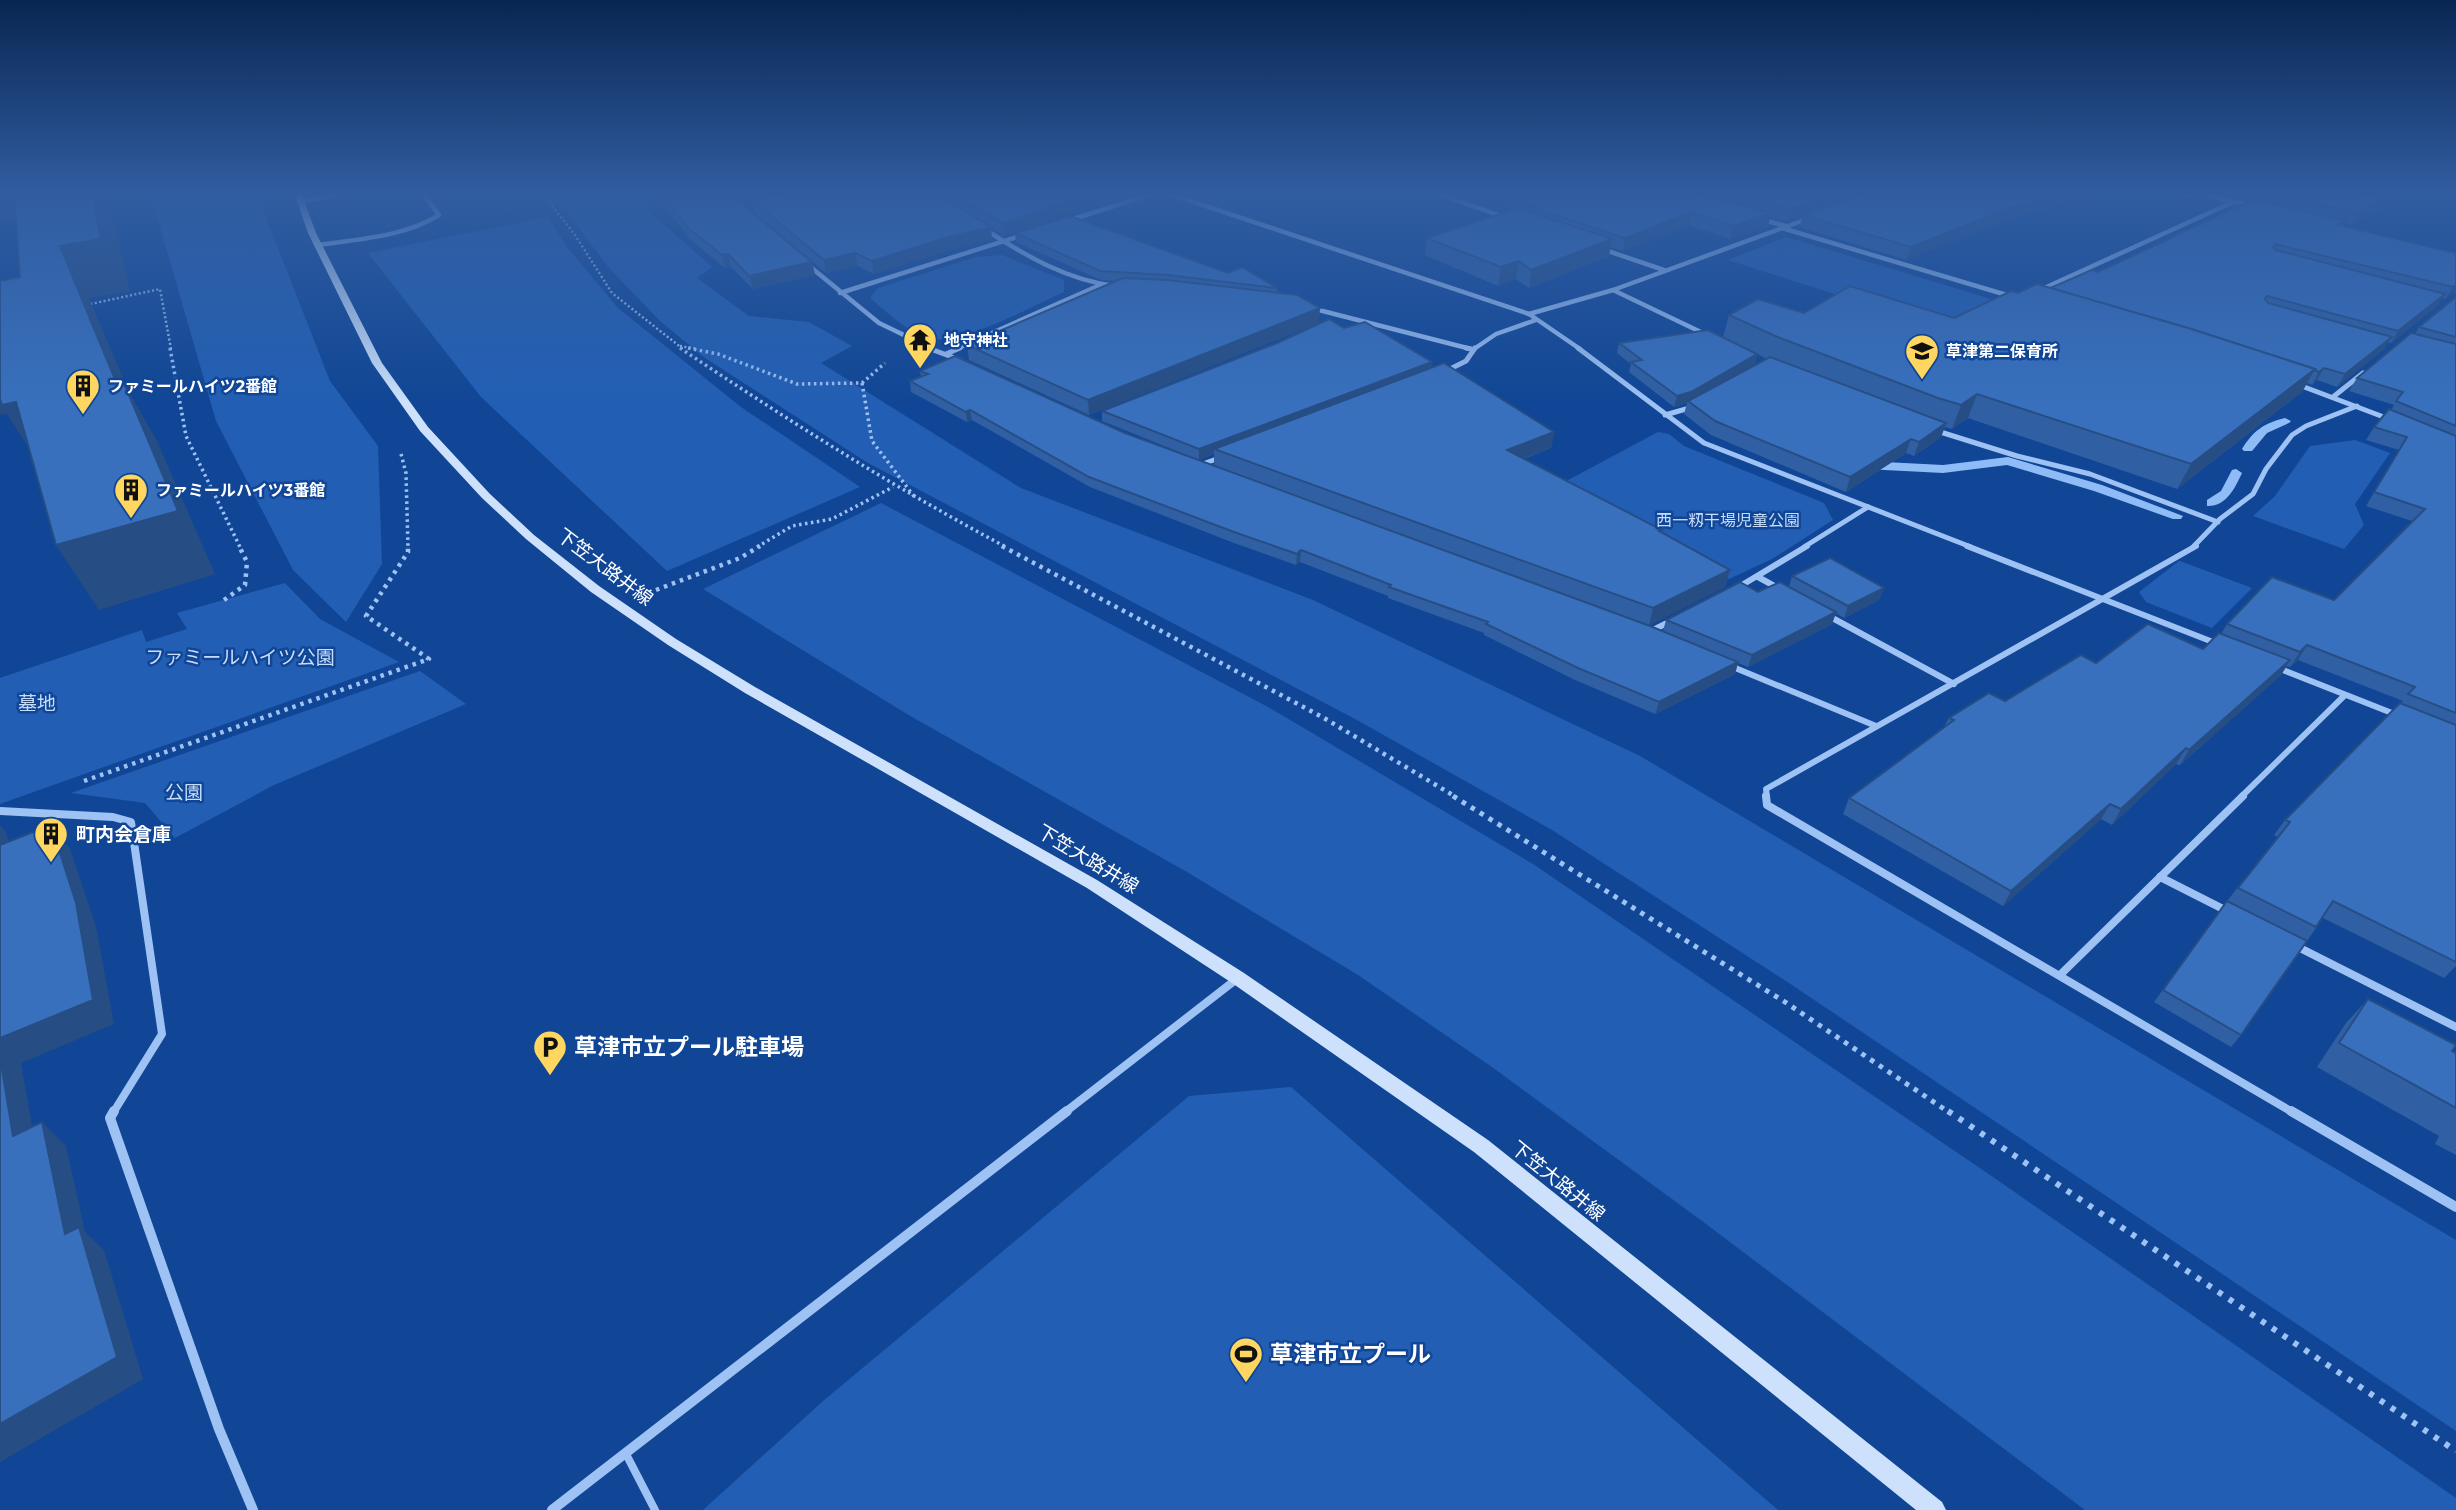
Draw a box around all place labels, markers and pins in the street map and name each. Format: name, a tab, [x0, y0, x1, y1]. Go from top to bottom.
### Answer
temple icon: 地守神社	[901, 321, 939, 370]
place label: 地守神社	[944, 331, 1008, 350]
school or university icon: 草津第二保育所	[1903, 332, 1941, 381]
place label: 草津第二保育所	[1946, 342, 2058, 361]
building icon: ファミールハイツ2番館	[64, 367, 102, 416]
place label: ファミールハイツ2番館	[108, 377, 277, 396]
building icon: ファミールハイツ3番館	[112, 471, 150, 520]
place label: ファミールハイツ3番館	[156, 481, 325, 500]
building icon: 町内会倉庫	[32, 815, 70, 864]
place label: 町内会倉庫	[76, 823, 171, 846]
parking icon: 草津市立プール駐車場	[531, 1028, 569, 1077]
place label: 草津市立プール駐車場	[574, 1033, 804, 1061]
sports icon: 草津市立プール	[1227, 1335, 1265, 1384]
place label: 草津市立プール	[1270, 1340, 1431, 1368]

